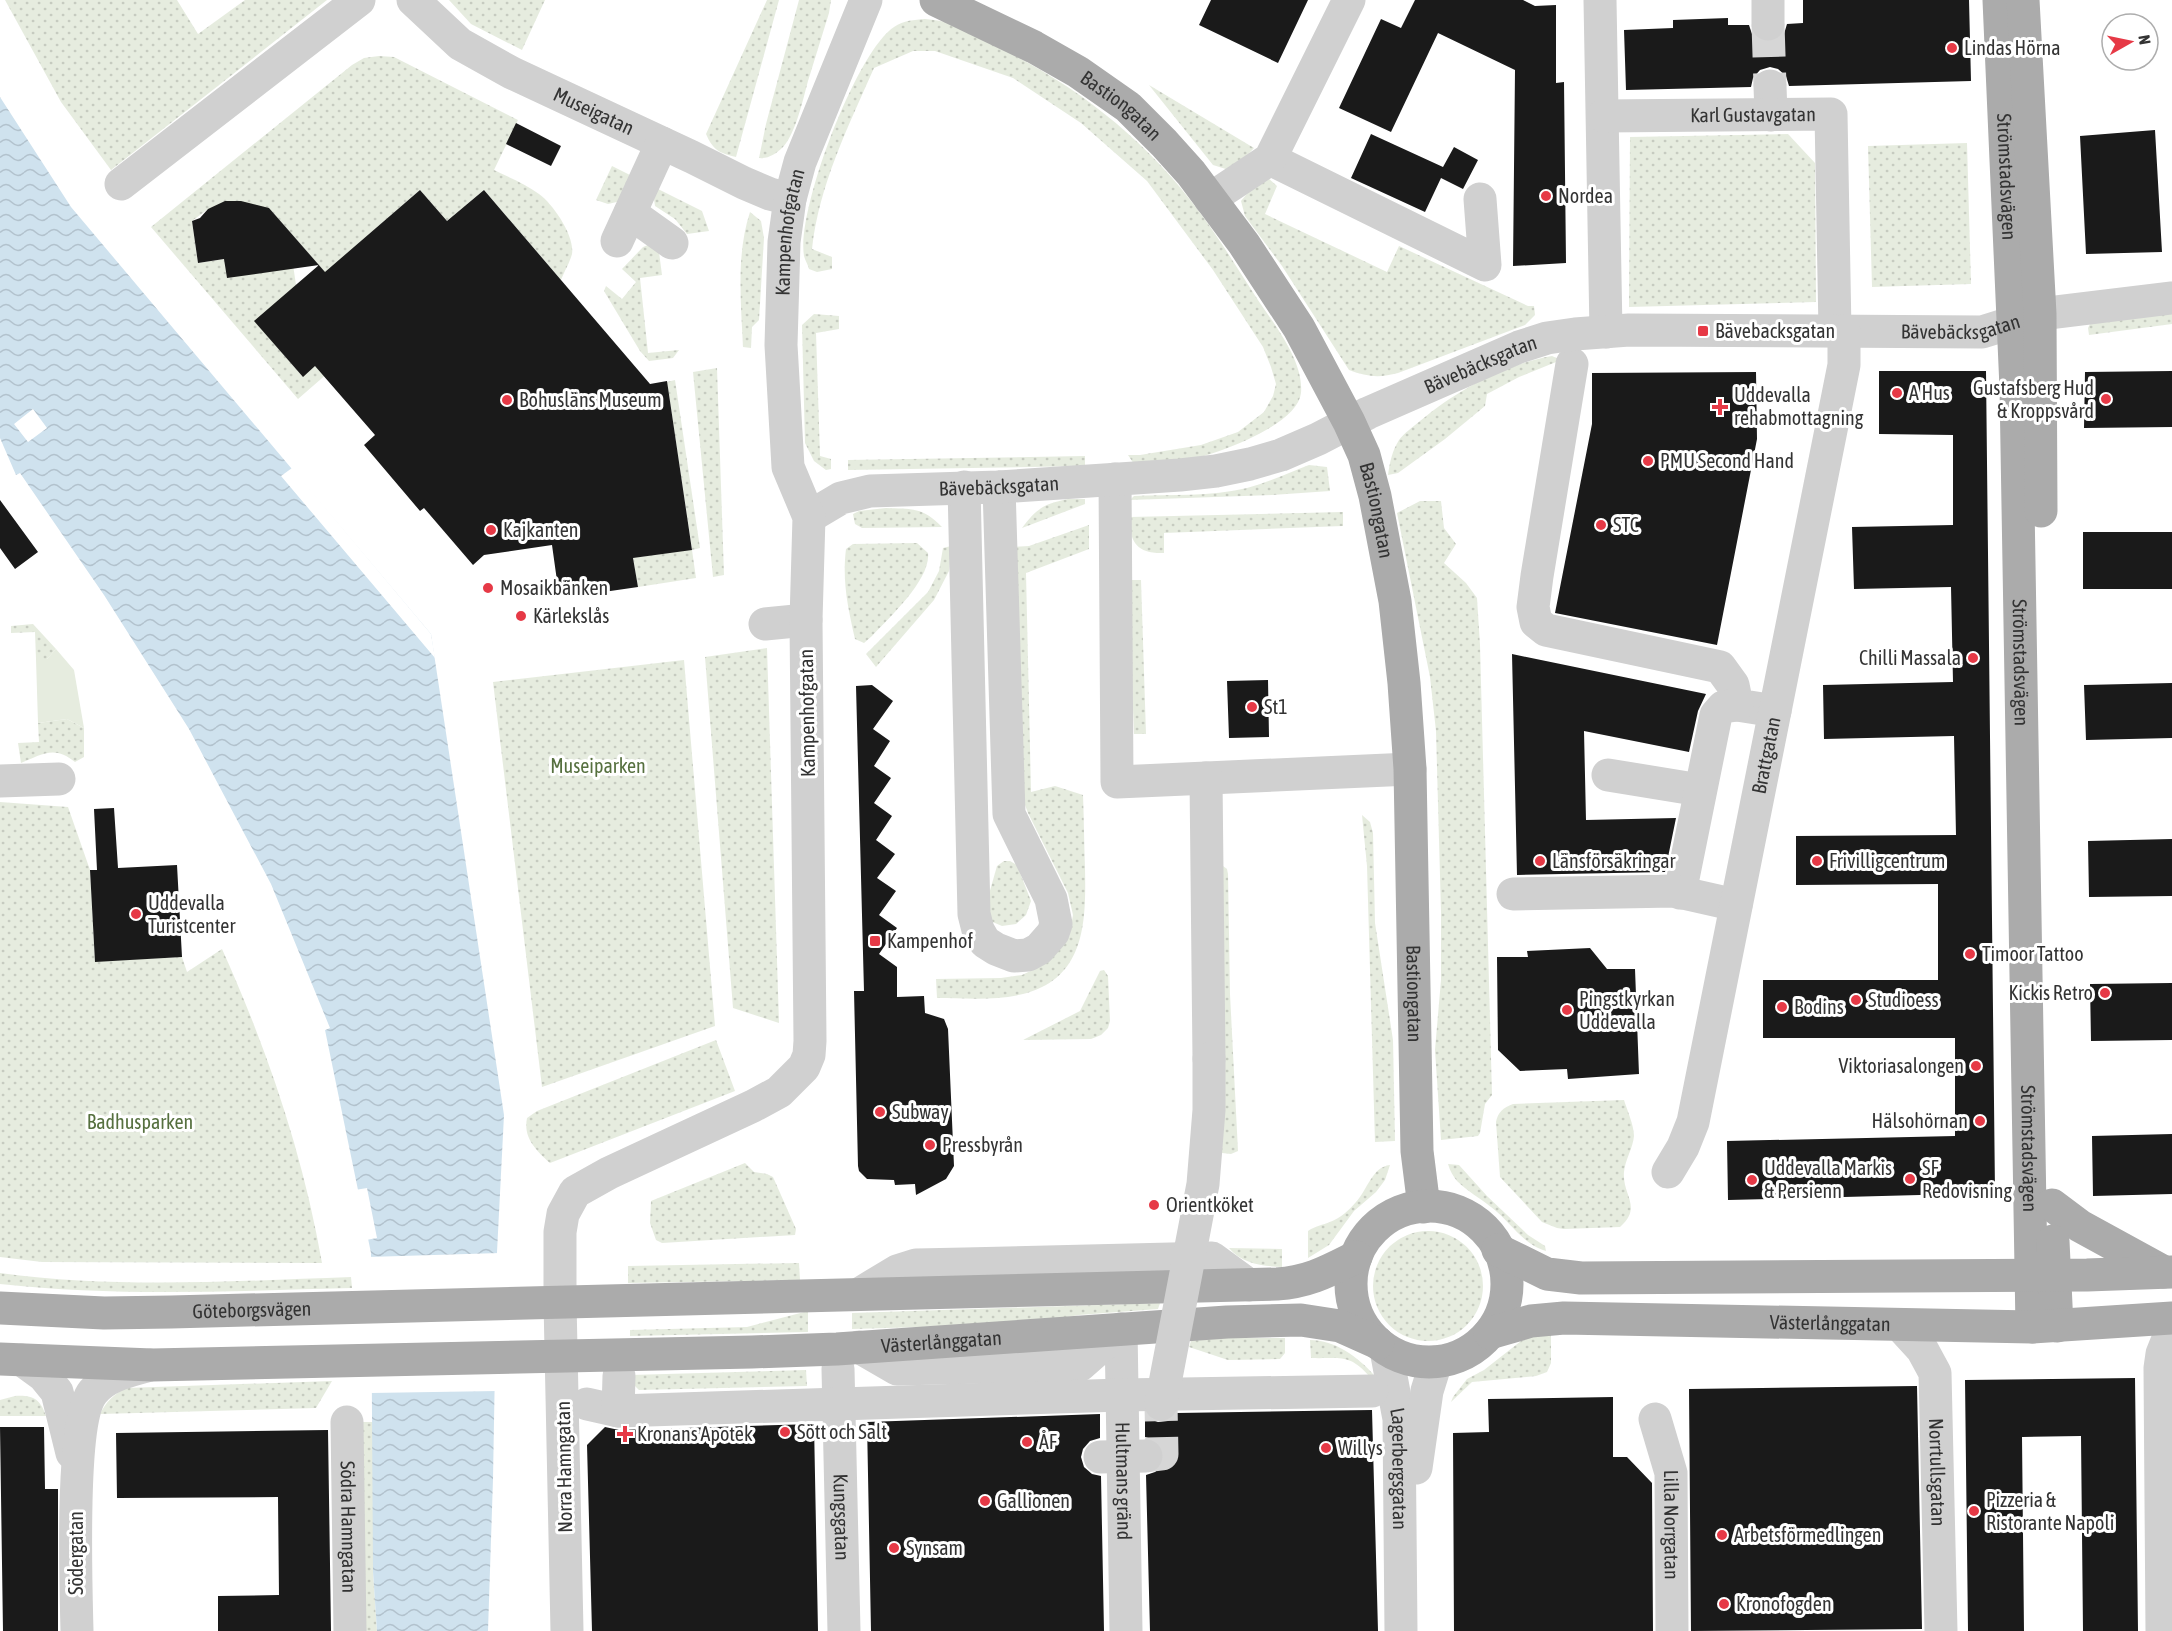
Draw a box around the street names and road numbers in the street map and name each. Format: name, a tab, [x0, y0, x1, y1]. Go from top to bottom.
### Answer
street label: Bastiongatan	[1077, 66, 1167, 145]
street label: Museigatan	[550, 82, 638, 139]
street label: Karl Gustavgatan	[1690, 102, 1816, 126]
street label: Strömstadsvägen	[1993, 113, 2022, 241]
street label: Kampenhofgatan	[770, 166, 809, 296]
street label: Bävebäcksgatan	[1901, 309, 2023, 343]
street label: Bävebäcksgatan	[1420, 330, 1539, 398]
street label: Bastiongatan	[1355, 459, 1399, 560]
street label: Bävebäcksgatan	[938, 471, 1060, 500]
street label: Strömstadsvägen	[2009, 599, 2034, 726]
street label: Kampenhofgatan	[794, 649, 819, 777]
street label: Brattgatan	[1747, 715, 1785, 796]
street label: Bastiongatan	[1402, 945, 1427, 1043]
street label: Strömstadsvägen	[2017, 1085, 2042, 1212]
street label: Göteborgsvägen	[192, 1296, 312, 1322]
street label: Västerlånggatan	[1769, 1310, 1891, 1335]
street label: Västerlånggatan	[880, 1326, 1003, 1357]
street label: Norra Hamngatan	[551, 1401, 576, 1533]
street label: Lagerbergsgatan	[1386, 1406, 1412, 1530]
street label: Norrtullsgatan	[1925, 1418, 1951, 1526]
street label: Hultmans gränd	[1112, 1422, 1136, 1540]
street label: Södra Hamngatan	[337, 1461, 361, 1593]
street label: Lilla Norrgatan	[1660, 1470, 1684, 1580]
street label: Kungsgatan	[829, 1473, 854, 1561]
street label: Södergatan	[64, 1511, 87, 1595]

